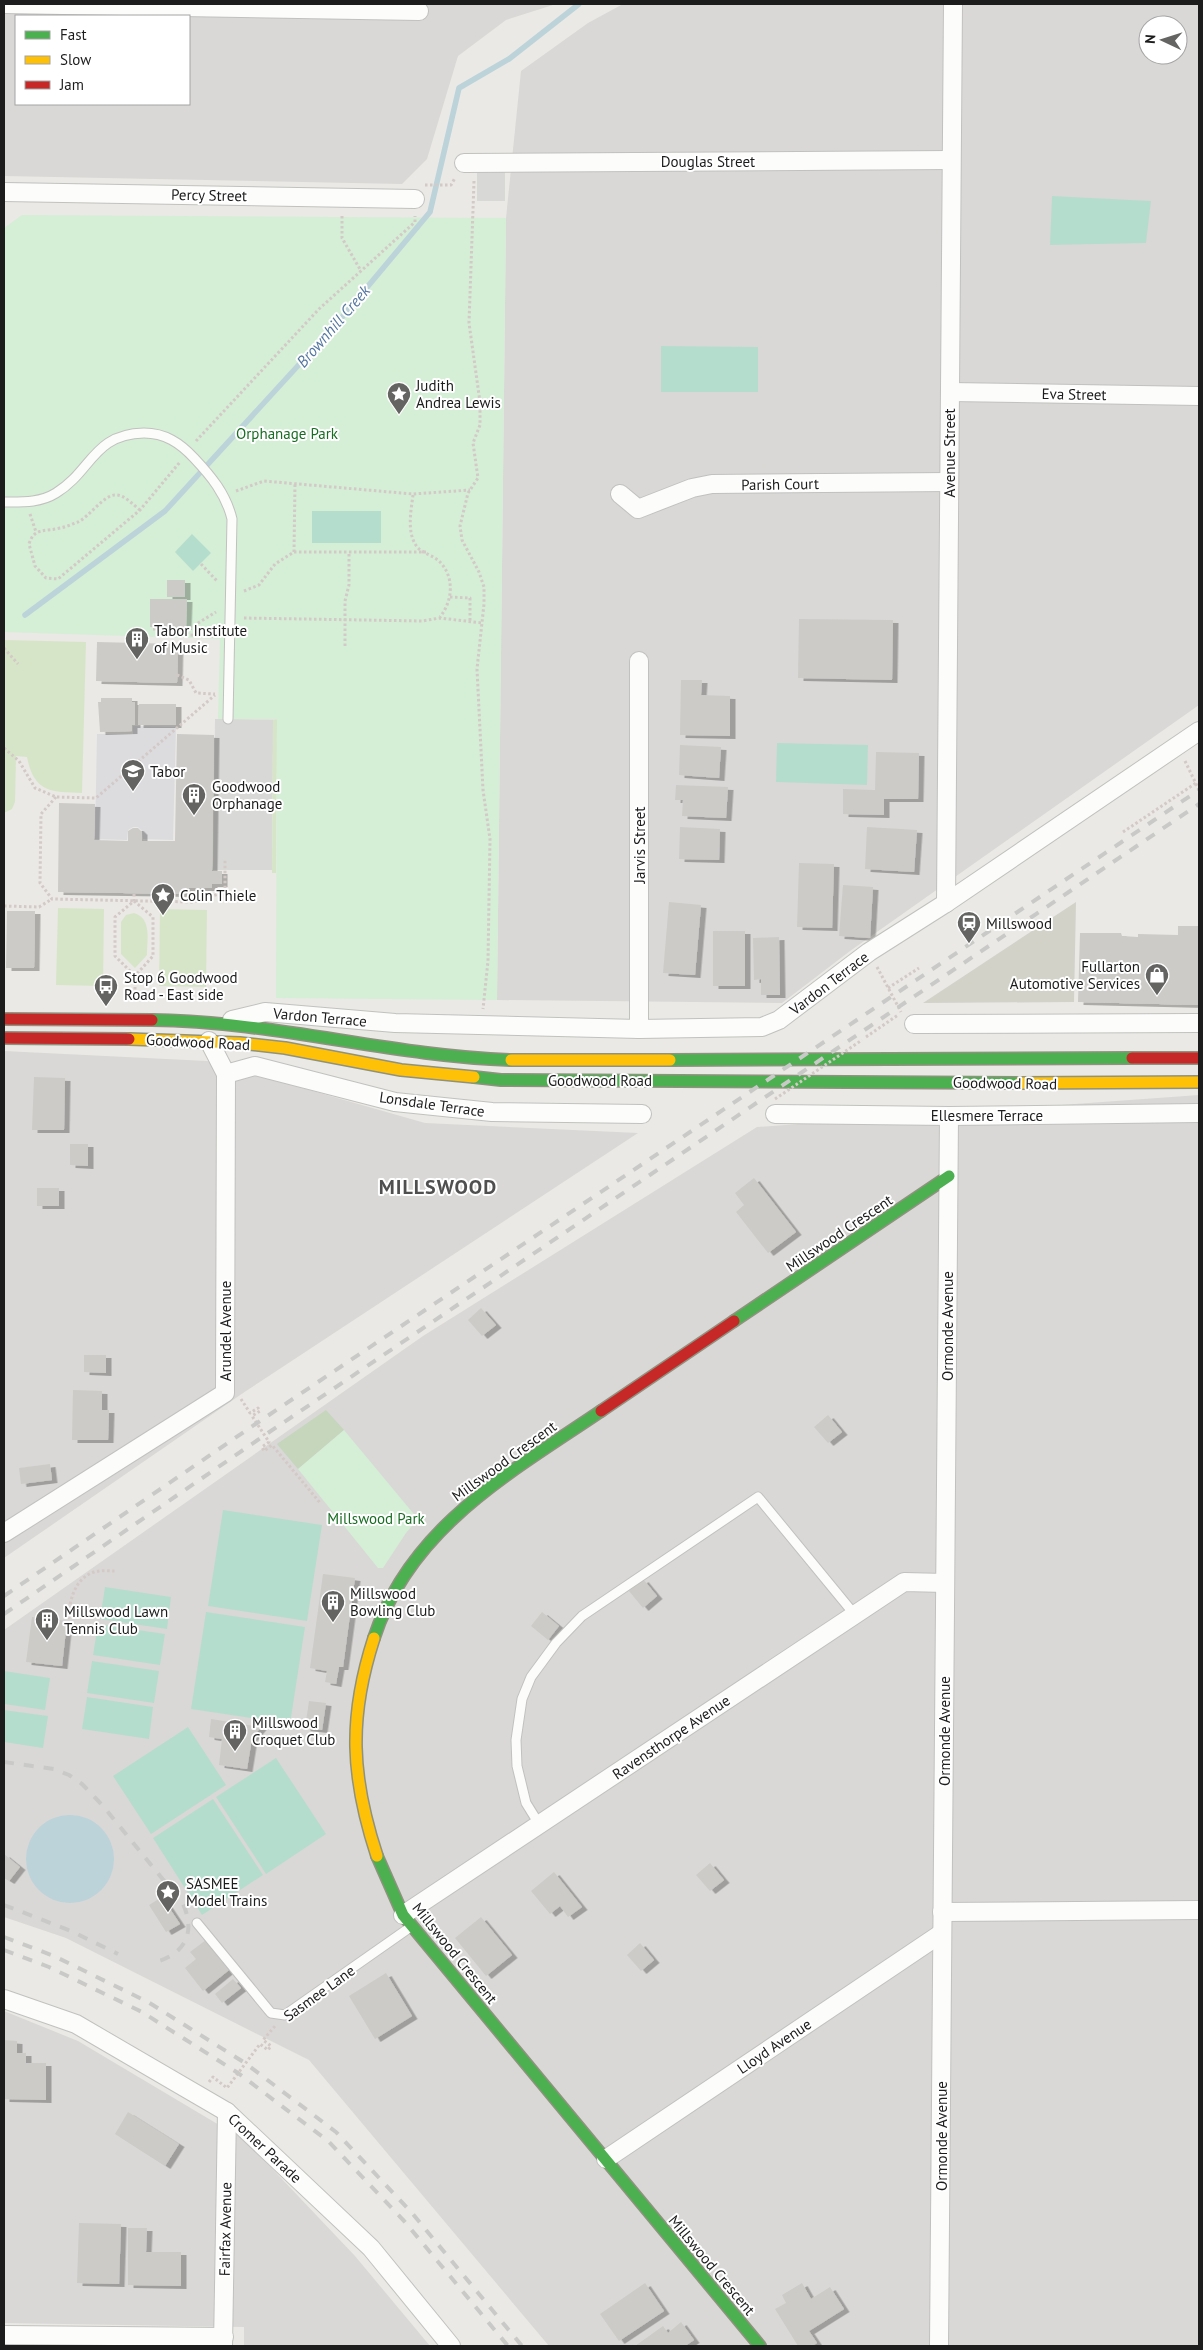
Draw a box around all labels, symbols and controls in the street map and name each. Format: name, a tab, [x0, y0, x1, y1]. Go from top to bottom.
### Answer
legend	[15, 15, 190, 105]
north arrow	[1138, 15, 1188, 65]
text: Fast	[60, 25, 87, 44]
text: N	[1141, 34, 1159, 44]
text: Slow	[60, 50, 91, 69]
text: Jam	[59, 75, 84, 94]
street label: Douglas Street	[661, 152, 755, 171]
street label: Percy Street	[171, 185, 247, 205]
water label: Brownhill Creek	[292, 280, 375, 371]
place label: Judith Andrea Lewis	[415, 376, 501, 412]
place icon: Judith Andrea Lewis	[386, 381, 412, 415]
street label: Eva Street	[1041, 384, 1107, 404]
street label: Avenue Street	[940, 408, 959, 498]
park label: Orphanage Park	[236, 424, 339, 443]
street label: Parish Court	[741, 474, 819, 494]
place label: Tabor Institute of Music	[154, 621, 247, 657]
building icon: Tabor Institute of Music	[124, 626, 150, 660]
school or university icon: Tabor	[120, 758, 146, 792]
place label: Tabor	[150, 762, 185, 781]
place label: Goodwood Orphanage	[212, 777, 282, 813]
building icon: Goodwood Orphanage	[181, 782, 207, 816]
street label: Jarvis Street	[630, 807, 649, 884]
place icon: Colin Thiele	[150, 882, 176, 916]
place label: Colin Thiele	[180, 886, 256, 905]
station icon: Millswood	[956, 910, 982, 944]
place label: Millswood	[986, 914, 1052, 933]
street label: Vardon Terrace	[785, 947, 872, 1019]
place label: Fullarton Automotive Services	[1010, 957, 1140, 993]
shop icon: Fullarton Automotive Services	[1144, 962, 1170, 996]
place label: Stop 6 Goodwood Road - East side	[124, 968, 238, 1004]
bus stop icon: Stop 6 Goodwood Road - East side	[93, 973, 119, 1007]
street label: Vardon Terrace	[271, 1003, 368, 1031]
street label: Goodwood Road	[146, 1030, 250, 1054]
street label: Goodwood Road	[548, 1071, 652, 1090]
street label: Goodwood Road	[953, 1073, 1057, 1093]
street label: Lonsdale Terrace	[378, 1087, 486, 1121]
street label: Ellesmere Terrace	[931, 1106, 1043, 1125]
district label: MILLSWOOD	[379, 1174, 497, 1200]
street label: Millswood Crescent	[782, 1190, 896, 1276]
street label: Ormonde Avenue	[938, 1271, 957, 1381]
street label: Arundel Avenue	[216, 1281, 235, 1381]
street label: Millswood Crescent	[448, 1417, 560, 1505]
park label: Millswood Park	[327, 1509, 426, 1528]
place label: Millswood Bowling Club	[350, 1584, 435, 1620]
building icon: Millswood Bowling Club	[320, 1589, 346, 1623]
place label: Millswood Lawn Tennis Club	[64, 1602, 168, 1638]
building icon: Millswood Lawn Tennis Club	[34, 1607, 60, 1641]
street label: Ormonde Avenue	[935, 1676, 954, 1786]
street label: Ravensthorpe Avenue	[608, 1691, 734, 1783]
place label: Millswood Croquet Club	[252, 1713, 335, 1749]
building icon: Millswood Croquet Club	[222, 1718, 248, 1752]
place label: SASMEE Model Trains	[186, 1874, 267, 1910]
place icon: SASMEE Model Trains	[155, 1879, 181, 1913]
street label: Millswood Crescent	[408, 1899, 502, 2007]
street label: Sasmee Lane	[280, 1961, 358, 2025]
street label: Lloyd Avenue	[733, 2014, 815, 2078]
street label: Ormonde Avenue	[932, 2081, 951, 2191]
street label: Cromer Parade	[224, 2109, 306, 2187]
street label: Fairfax Avenue	[215, 2182, 235, 2276]
street label: Millswood Crescent	[665, 2211, 759, 2319]

